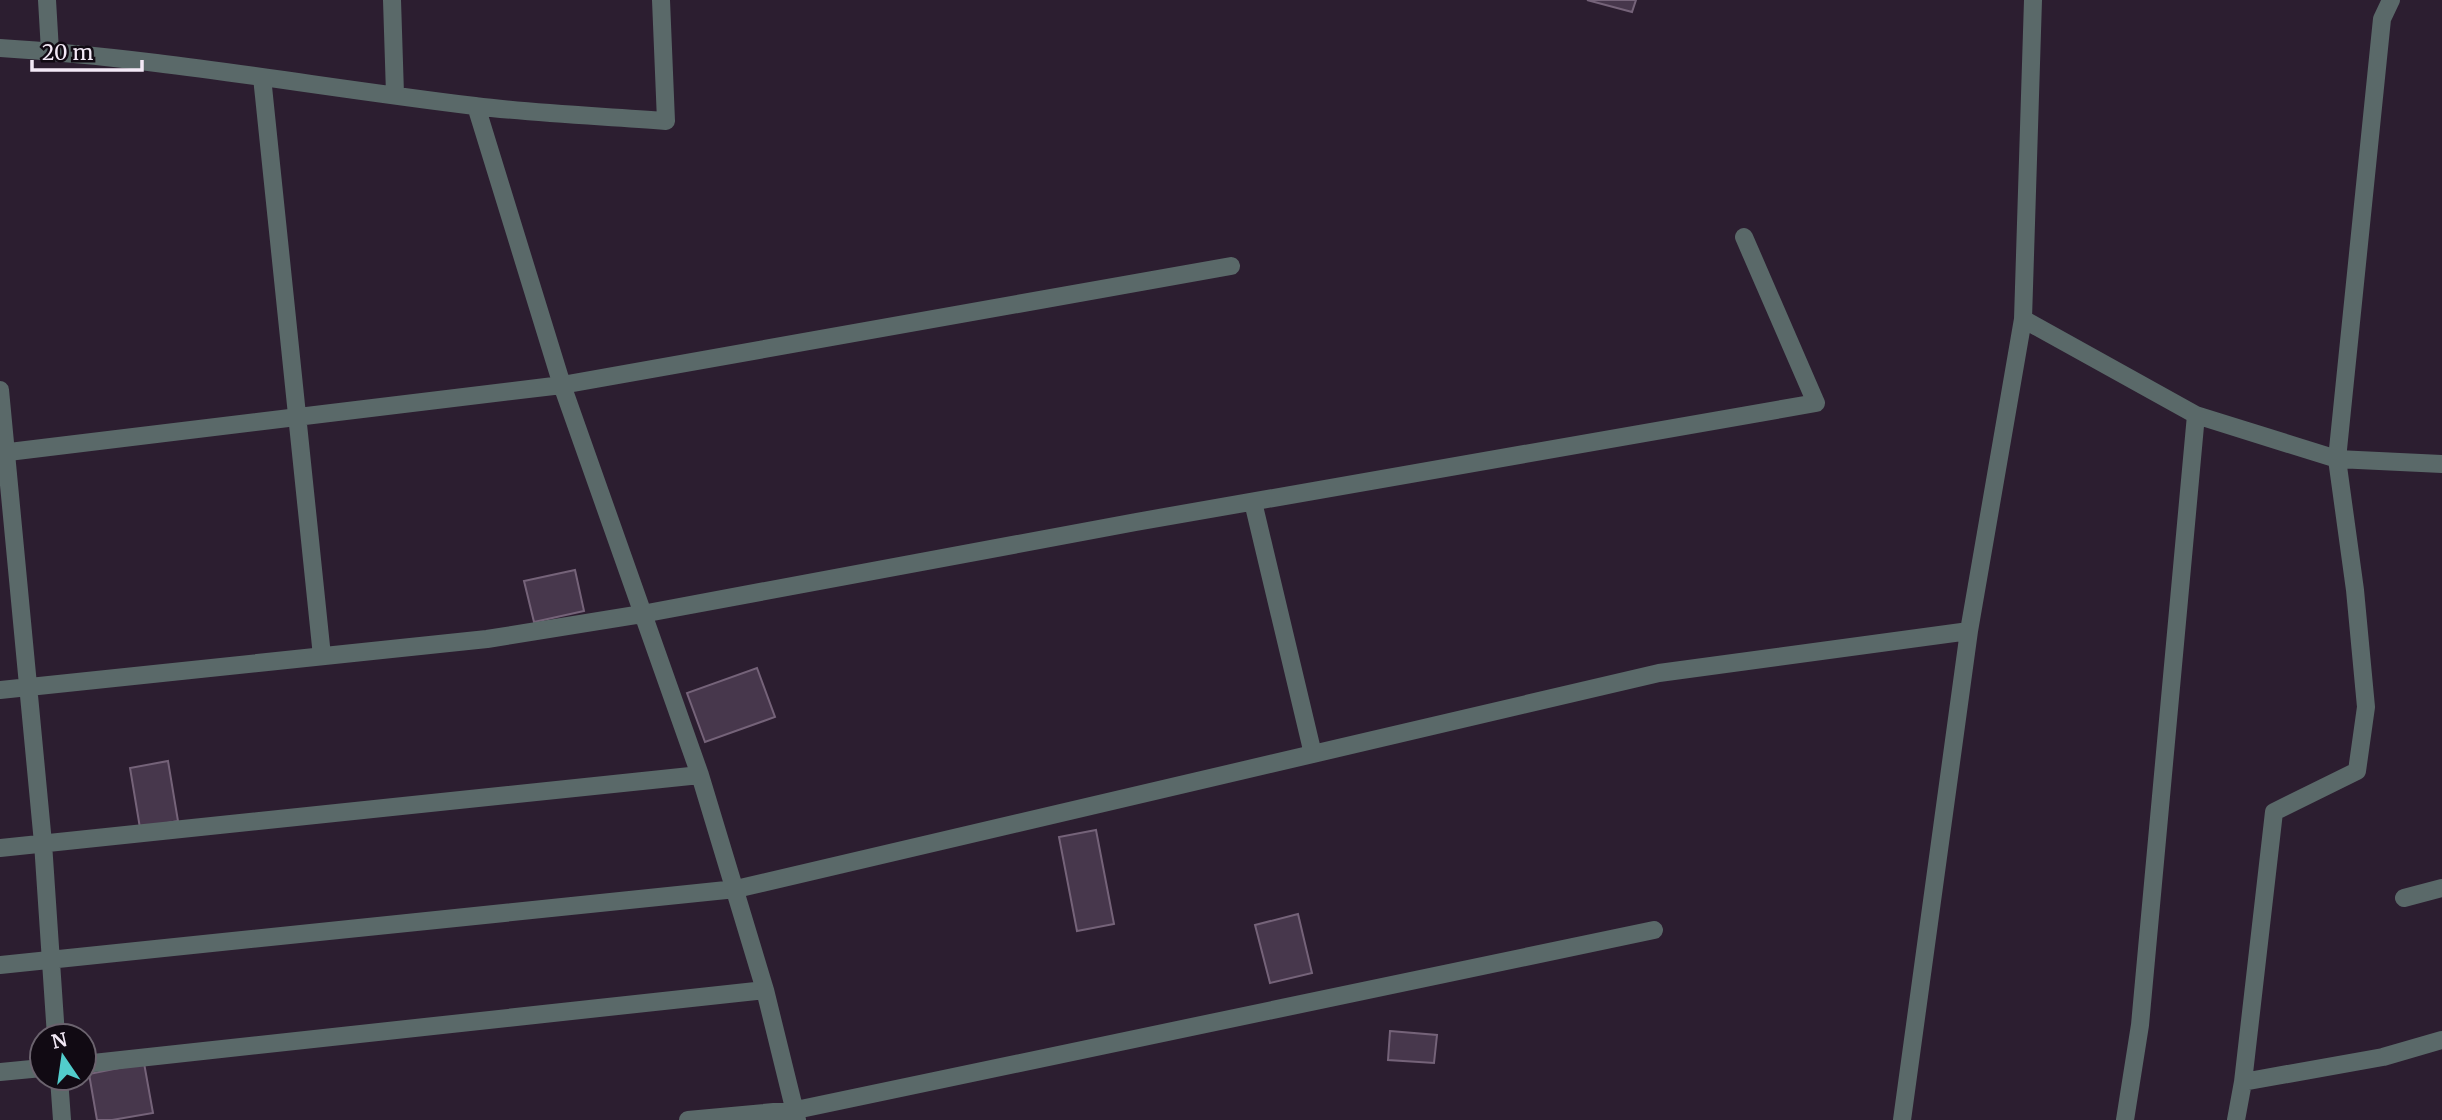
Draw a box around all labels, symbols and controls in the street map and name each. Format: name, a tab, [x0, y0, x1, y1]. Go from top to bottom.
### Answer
scale bar	[32, 28, 142, 72]
text: 20 m	[42, 39, 94, 66]
north arrow	[28, 1022, 98, 1092]
text: N	[49, 1027, 69, 1054]

